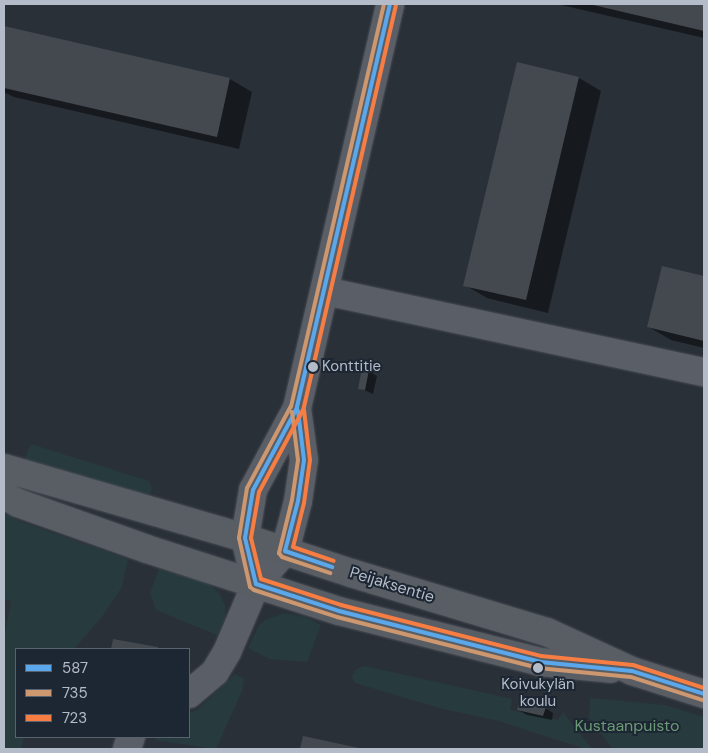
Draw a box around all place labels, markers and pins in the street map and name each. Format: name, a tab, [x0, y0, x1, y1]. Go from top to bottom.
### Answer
place label: Konttitie	[322, 358, 381, 376]
marker: Konttitie	[308, 362, 318, 372]
marker: Koivukylän koulu	[533, 663, 543, 673]
place label: Koivukylän koulu	[501, 675, 575, 710]

